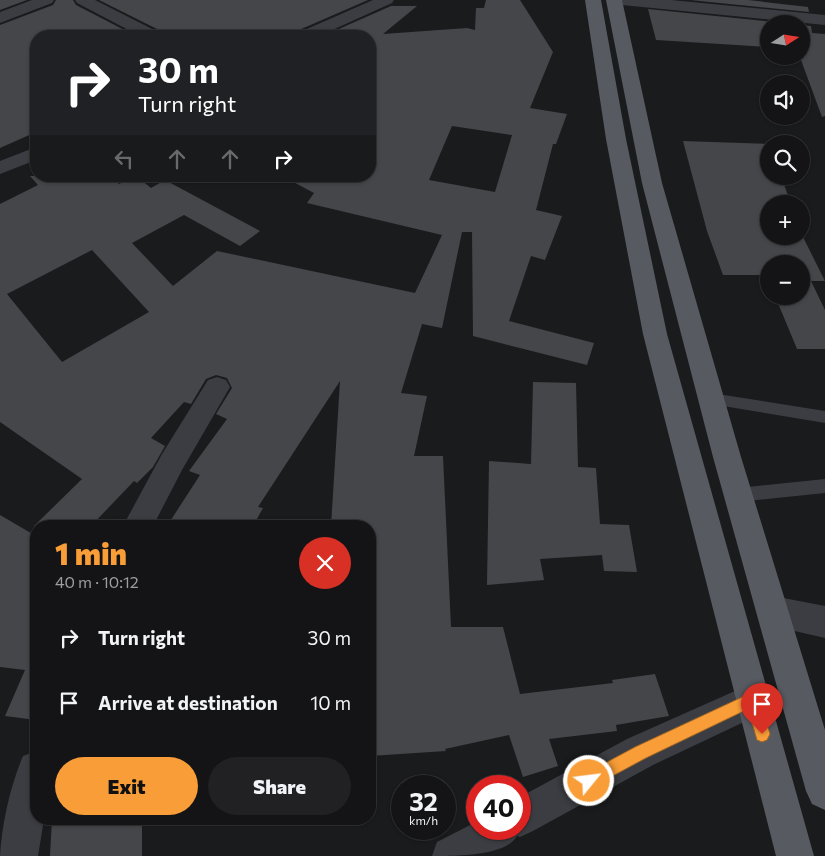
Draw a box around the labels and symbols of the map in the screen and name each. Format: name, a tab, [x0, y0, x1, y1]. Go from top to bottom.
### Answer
north arrow	[760, 15, 810, 65]
pin	[741, 683, 783, 734]
position arrow	[562, 754, 614, 806]
speed limit sign: 40	[466, 775, 531, 840]

